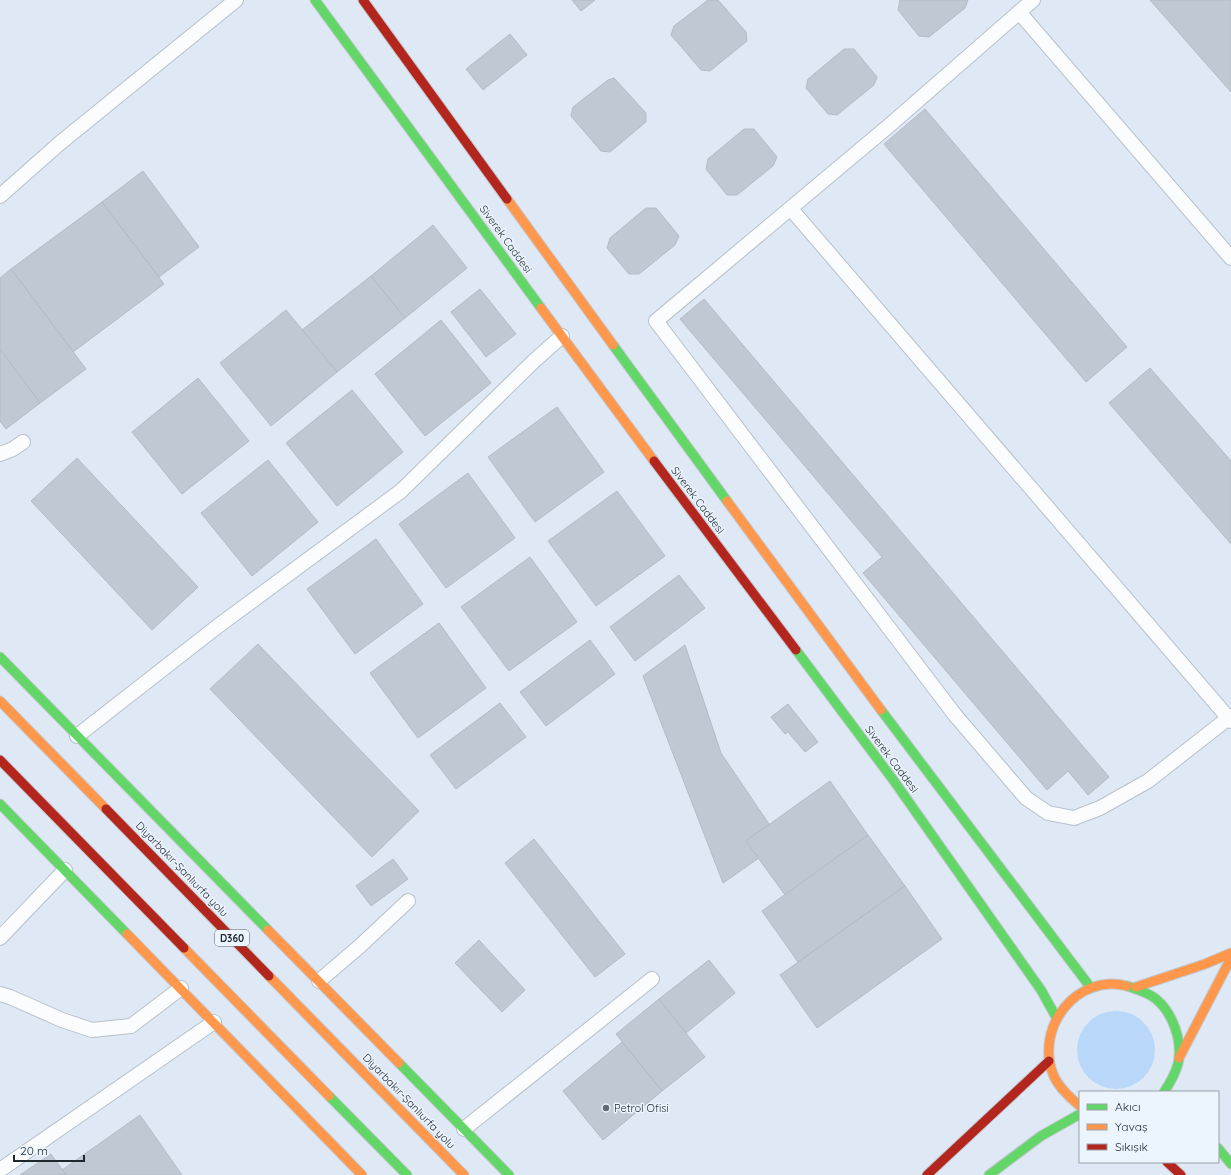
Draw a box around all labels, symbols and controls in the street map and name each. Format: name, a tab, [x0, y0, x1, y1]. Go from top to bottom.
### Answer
street label: Siverek Caddesi	[477, 202, 535, 276]
street label: Siverek Caddesi	[668, 464, 728, 536]
street label: Siverek Caddesi	[862, 723, 922, 795]
street label: Diyarbakır-Şanlıurfa yolu	[133, 818, 231, 920]
road number: D360	[215, 930, 249, 946]
street label: Diyarbakır-Şanlıurfa yolu	[360, 1050, 458, 1152]
legend	[1079, 1091, 1219, 1163]
text: Akıcı	[1115, 1099, 1141, 1114]
place label: Petrol Ofisi	[614, 1101, 669, 1115]
marker: Petrol Ofisi	[601, 1103, 611, 1113]
text: Yavaş	[1115, 1119, 1148, 1134]
scale bar	[14, 1137, 84, 1163]
text: Sıkışık	[1115, 1139, 1148, 1154]
text: 20 m	[20, 1143, 48, 1158]

